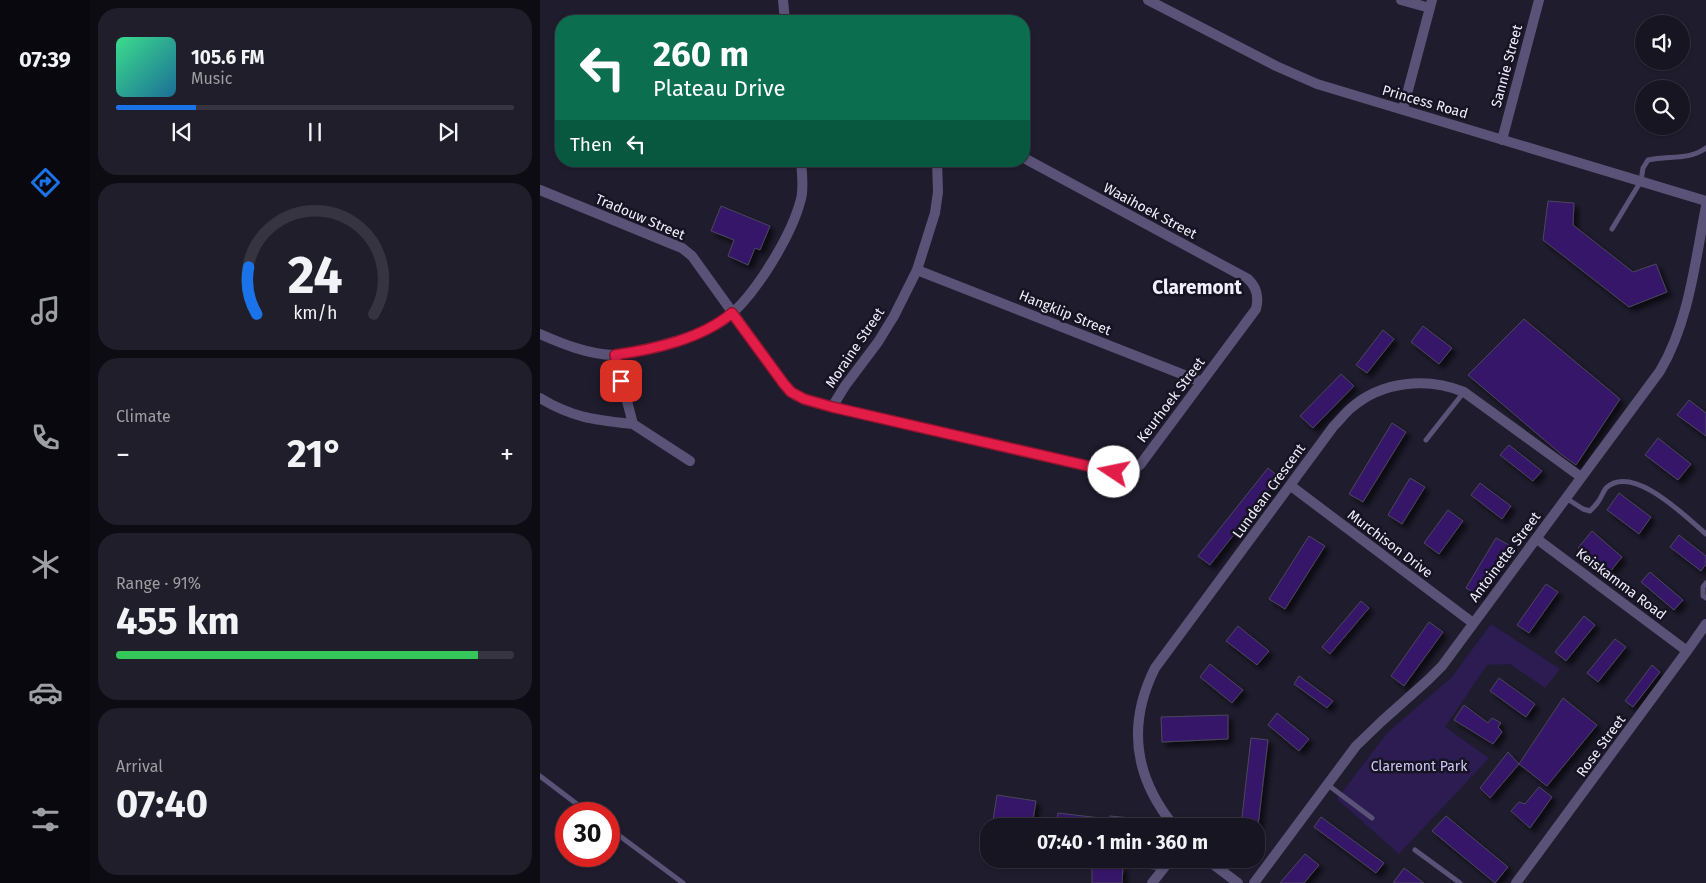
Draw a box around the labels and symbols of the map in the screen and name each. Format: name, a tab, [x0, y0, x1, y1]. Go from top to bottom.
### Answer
street label: Sannie Street	[1488, 22, 1526, 109]
street label: Princess Road	[1380, 82, 1470, 122]
street label: Waaihoek Street	[1100, 179, 1200, 243]
street label: Tradouw Street	[593, 190, 688, 244]
district label: Claremont	[1152, 276, 1243, 299]
street label: Hangklip Street	[1016, 287, 1114, 340]
street label: Moraine Street	[822, 304, 889, 391]
street label: Keurhoek Street	[1133, 353, 1209, 446]
pin	[600, 360, 642, 402]
street label: Lundean Crescent	[1229, 440, 1310, 542]
position arrow	[1087, 445, 1139, 497]
street label: Murchison Drive	[1344, 506, 1436, 582]
street label: Antoinette Street	[1466, 508, 1545, 605]
street label: Keiskamma Road	[1573, 545, 1669, 623]
street label: Rose Street	[1573, 711, 1630, 780]
park label: Claremont Park	[1371, 758, 1468, 775]
speed limit sign: 30	[555, 802, 620, 867]

